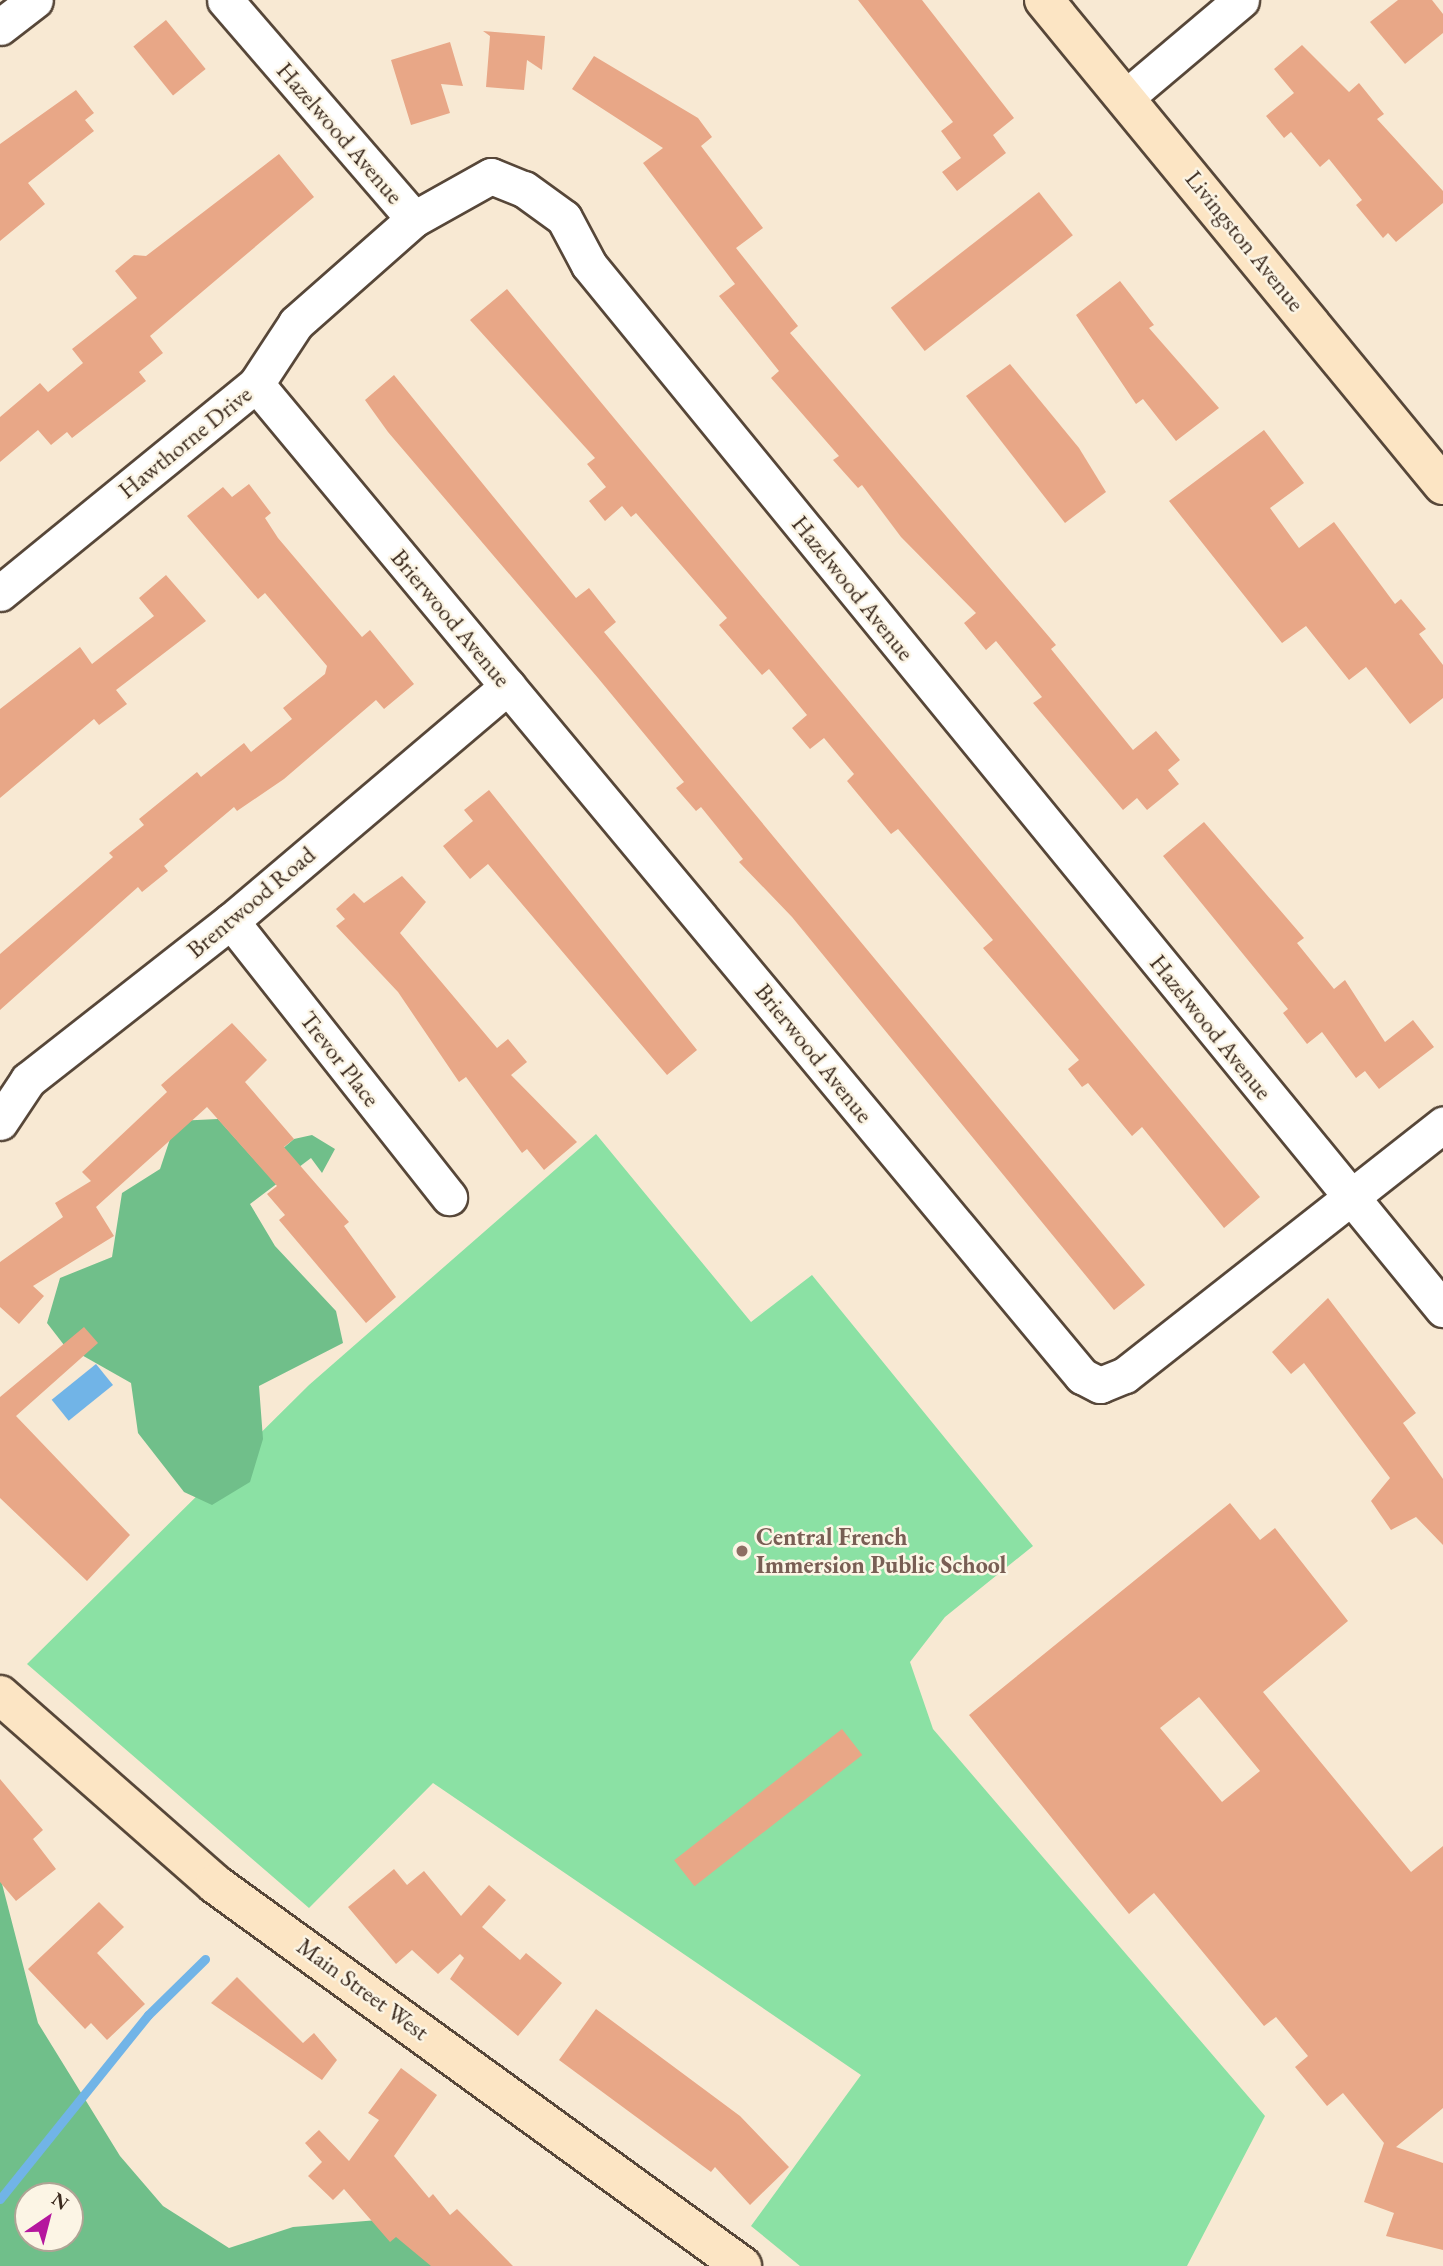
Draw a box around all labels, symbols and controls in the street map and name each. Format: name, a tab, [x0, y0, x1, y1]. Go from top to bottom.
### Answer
street label: Hazelwood Avenue	[271, 56, 409, 210]
street label: Livingston Avenue	[1179, 165, 1311, 317]
street label: Hawthorne Drive	[113, 380, 257, 504]
street label: Hazelwood Avenue	[786, 510, 920, 666]
street label: Brierwood Avenue	[385, 543, 517, 693]
street label: Brentwood Road	[181, 840, 321, 964]
street label: Hazelwood Avenue	[1144, 949, 1278, 1105]
street label: Brierwood Avenue	[749, 978, 879, 1128]
street label: Trevor Place	[294, 1006, 386, 1112]
place label: Central French Immersion Public School	[756, 1523, 1006, 1579]
marker: Central French Immersion Public School	[734, 1543, 750, 1559]
street label: Main Street West	[292, 1932, 434, 2046]
north arrow	[14, 2182, 84, 2252]
text: N	[47, 2186, 74, 2216]

